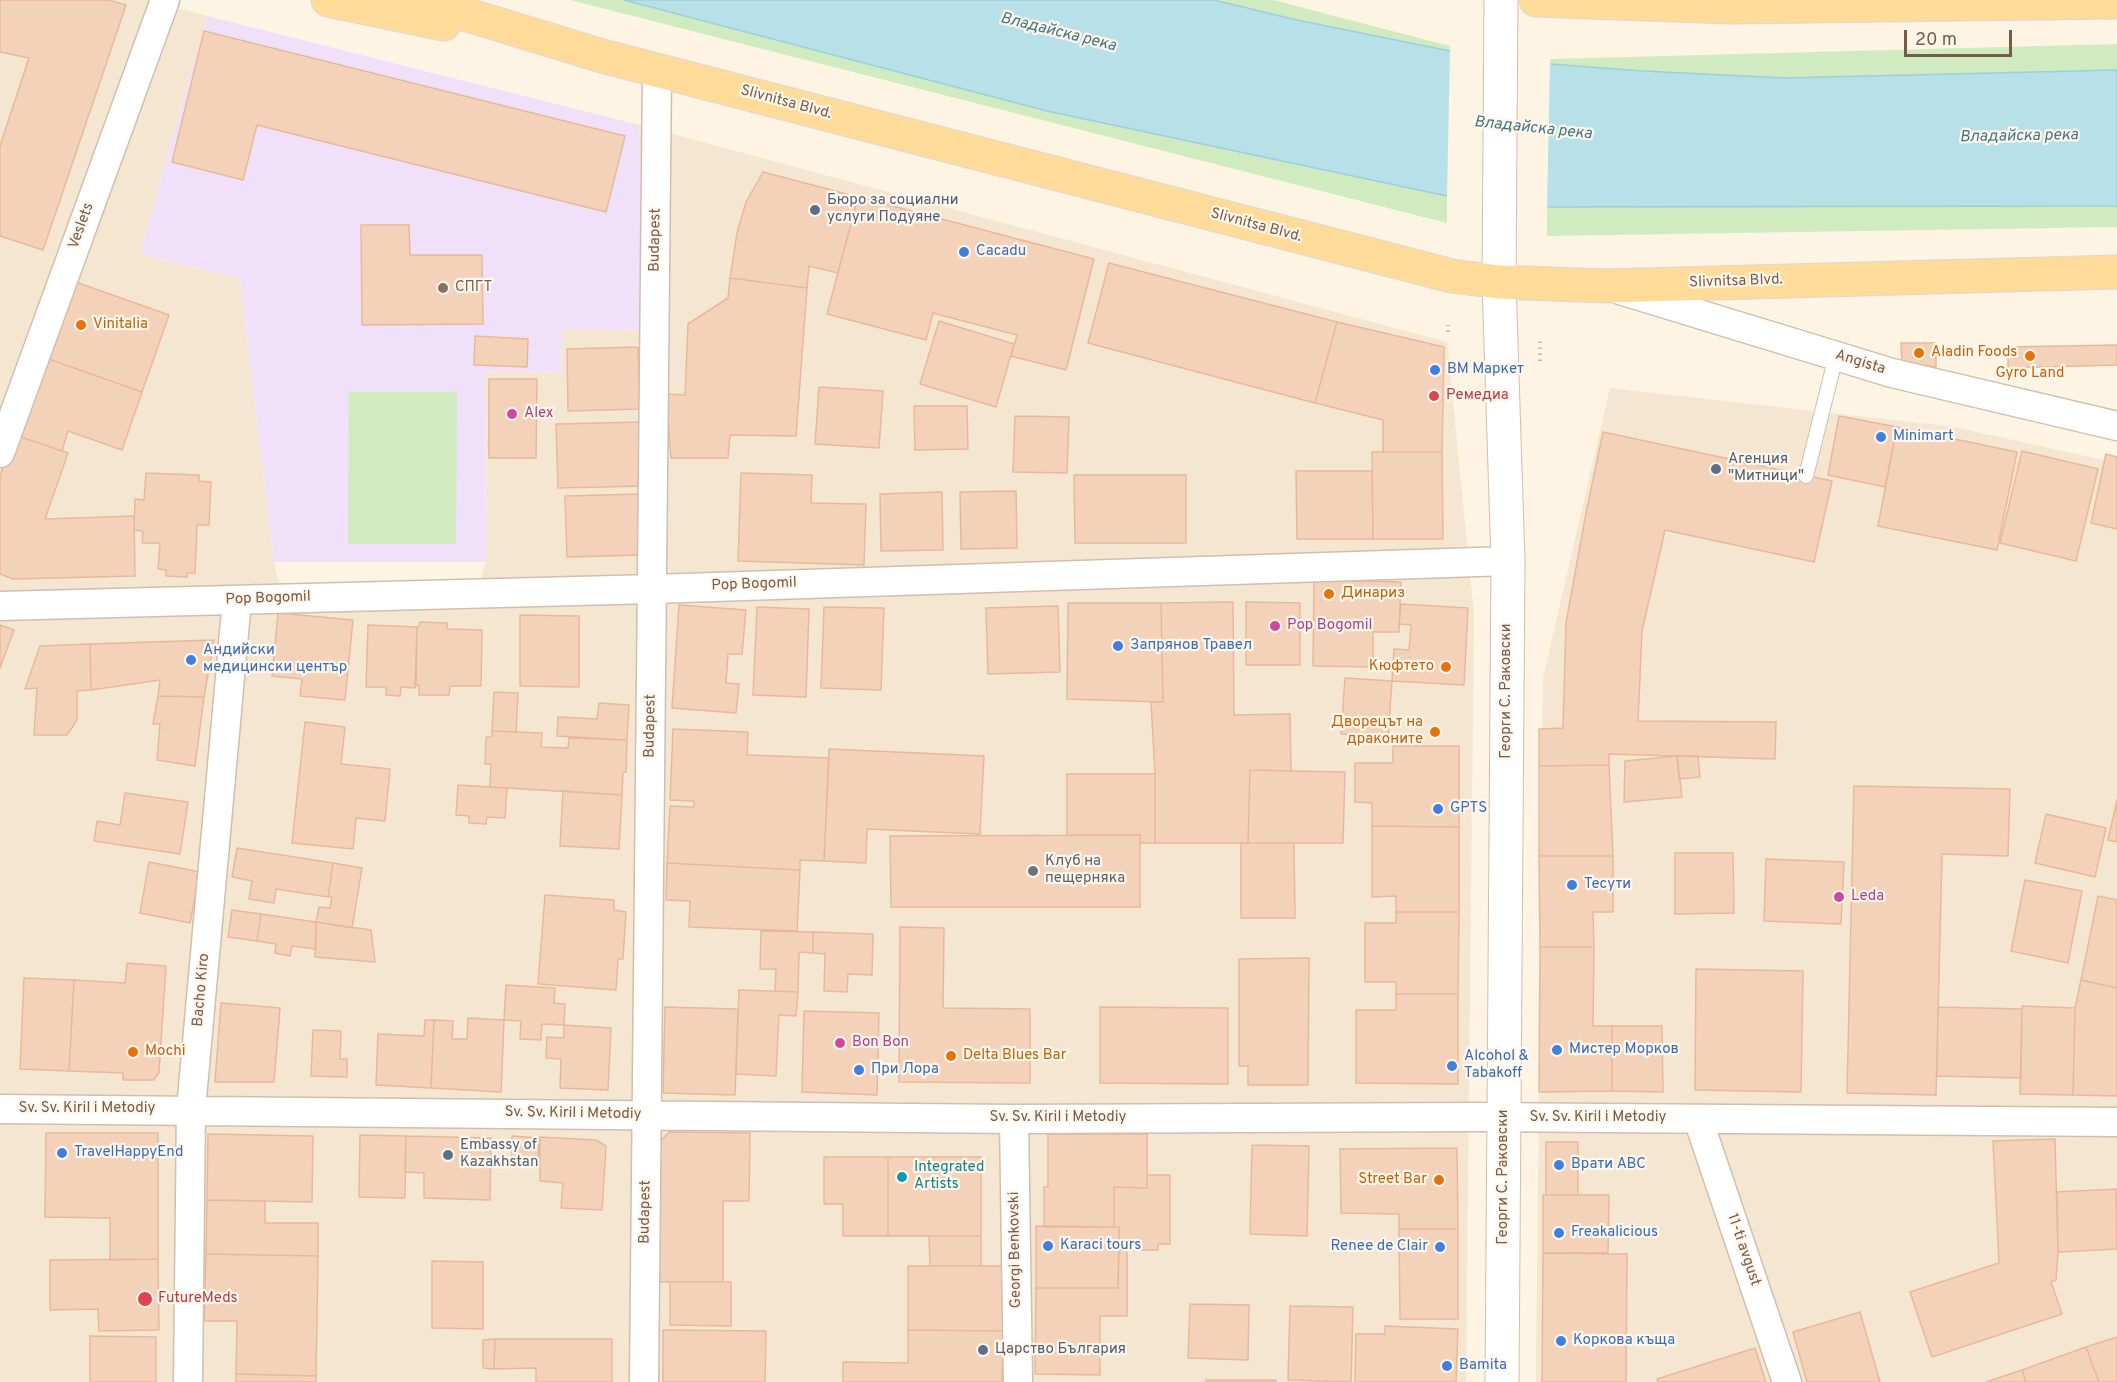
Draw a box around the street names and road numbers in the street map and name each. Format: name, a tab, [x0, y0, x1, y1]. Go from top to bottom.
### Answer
street label: Slivnitsa Blvd.	[738, 82, 834, 124]
street label: Veslets	[65, 200, 99, 252]
street label: Slivnitsa Blvd.	[1208, 205, 1304, 247]
street label: Budapest	[646, 208, 666, 272]
street label: Slivnitsa Blvd.	[1689, 271, 1783, 293]
street label: Angista	[1833, 347, 1887, 379]
street label: Pop Bogomil	[711, 575, 797, 595]
street label: Pop Bogomil	[225, 589, 311, 609]
street label: Георги С. Раковски	[1498, 623, 1516, 759]
street label: Budapest	[641, 694, 661, 758]
street label: Bacho Kiro	[190, 953, 214, 1027]
street label: Sv. Sv. Kiril i Metodiy	[19, 1100, 155, 1118]
street label: Sv. Sv. Kiril i Metodiy	[504, 1104, 642, 1124]
street label: Sv. Sv. Kiril i Metodiy	[990, 1109, 1126, 1127]
street label: Георги С. Раковски	[1495, 1109, 1513, 1245]
street label: Sv. Sv. Kiril i Metodiy	[1530, 1109, 1666, 1127]
street label: Budapest	[636, 1180, 656, 1244]
street label: Georgi Benkovski	[1006, 1191, 1026, 1309]
street label: 11-ti avgust	[1722, 1211, 1764, 1289]

